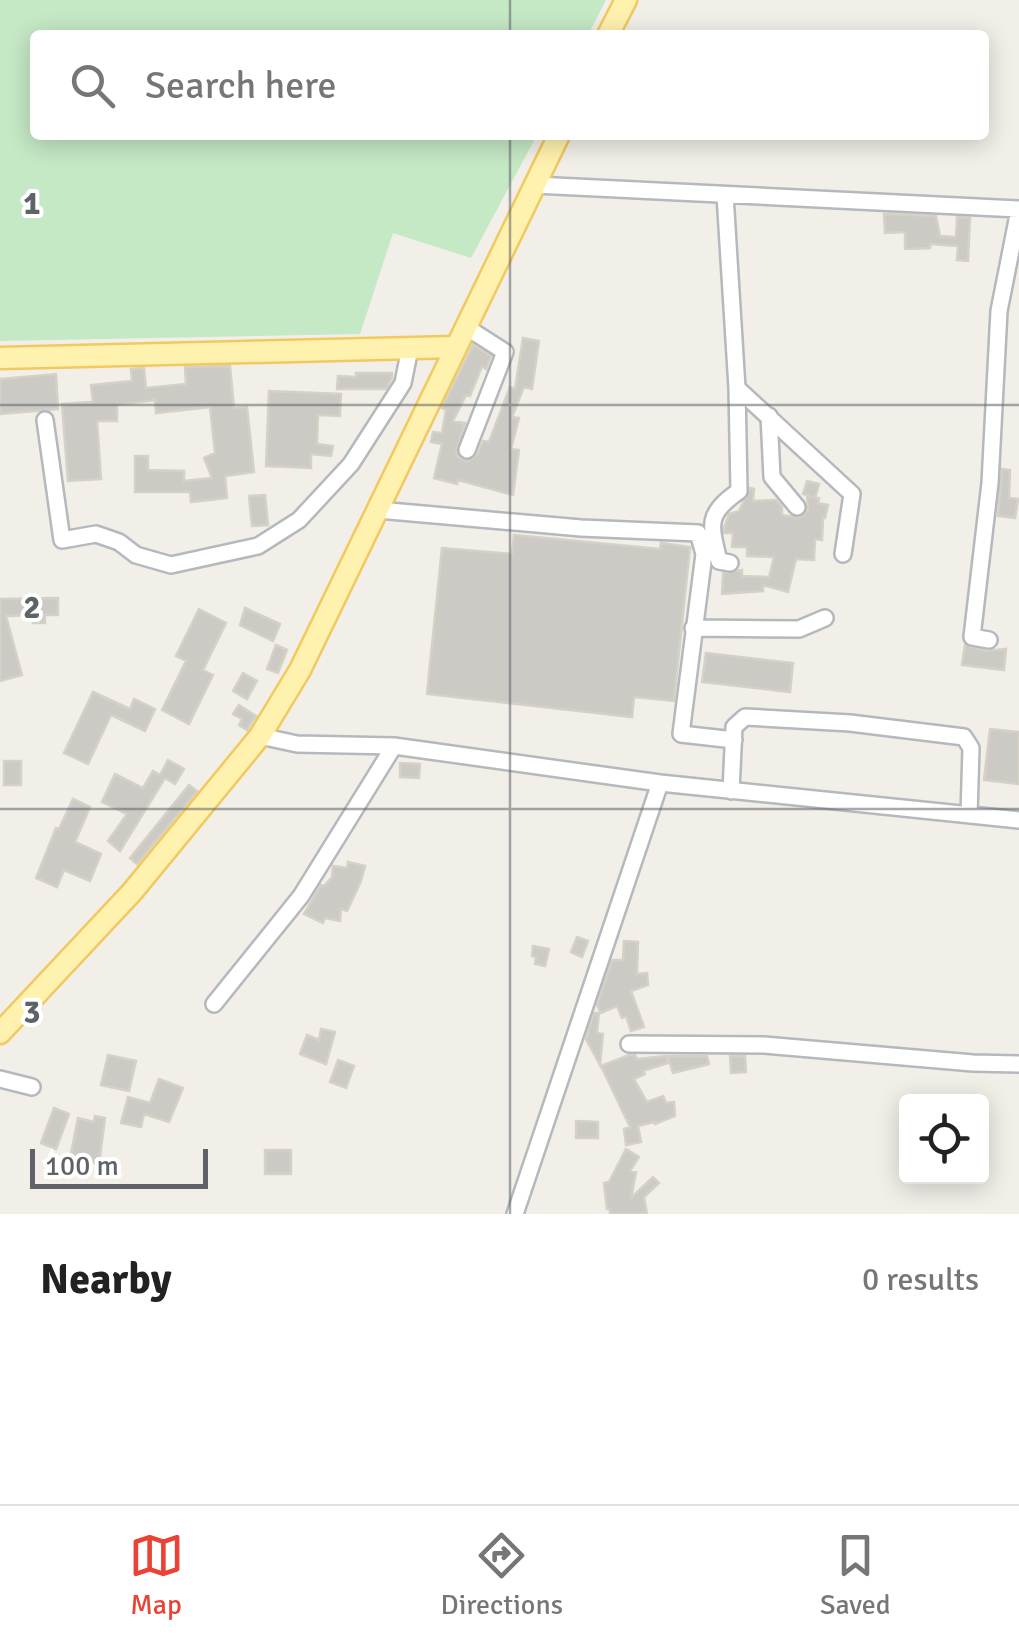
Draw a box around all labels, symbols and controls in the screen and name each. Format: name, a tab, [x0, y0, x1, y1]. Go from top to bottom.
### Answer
search box	[30, 30, 989, 140]
icon: search	[65, 58, 120, 113]
text: Search here	[145, 62, 337, 109]
text: 1	[23, 184, 41, 223]
text: 2	[23, 588, 41, 627]
text: 3	[23, 993, 41, 1032]
map controls	[899, 1094, 989, 1184]
button: locate	[899, 1094, 989, 1184]
scale bar	[30, 1144, 208, 1188]
text: 100 m	[45, 1149, 119, 1183]
text: Nearby	[40, 1254, 172, 1305]
text: 0 results	[862, 1260, 979, 1299]
tab: Map	[129, 1528, 184, 1622]
tab: Directions	[441, 1528, 563, 1622]
tab: Saved	[820, 1528, 890, 1622]

